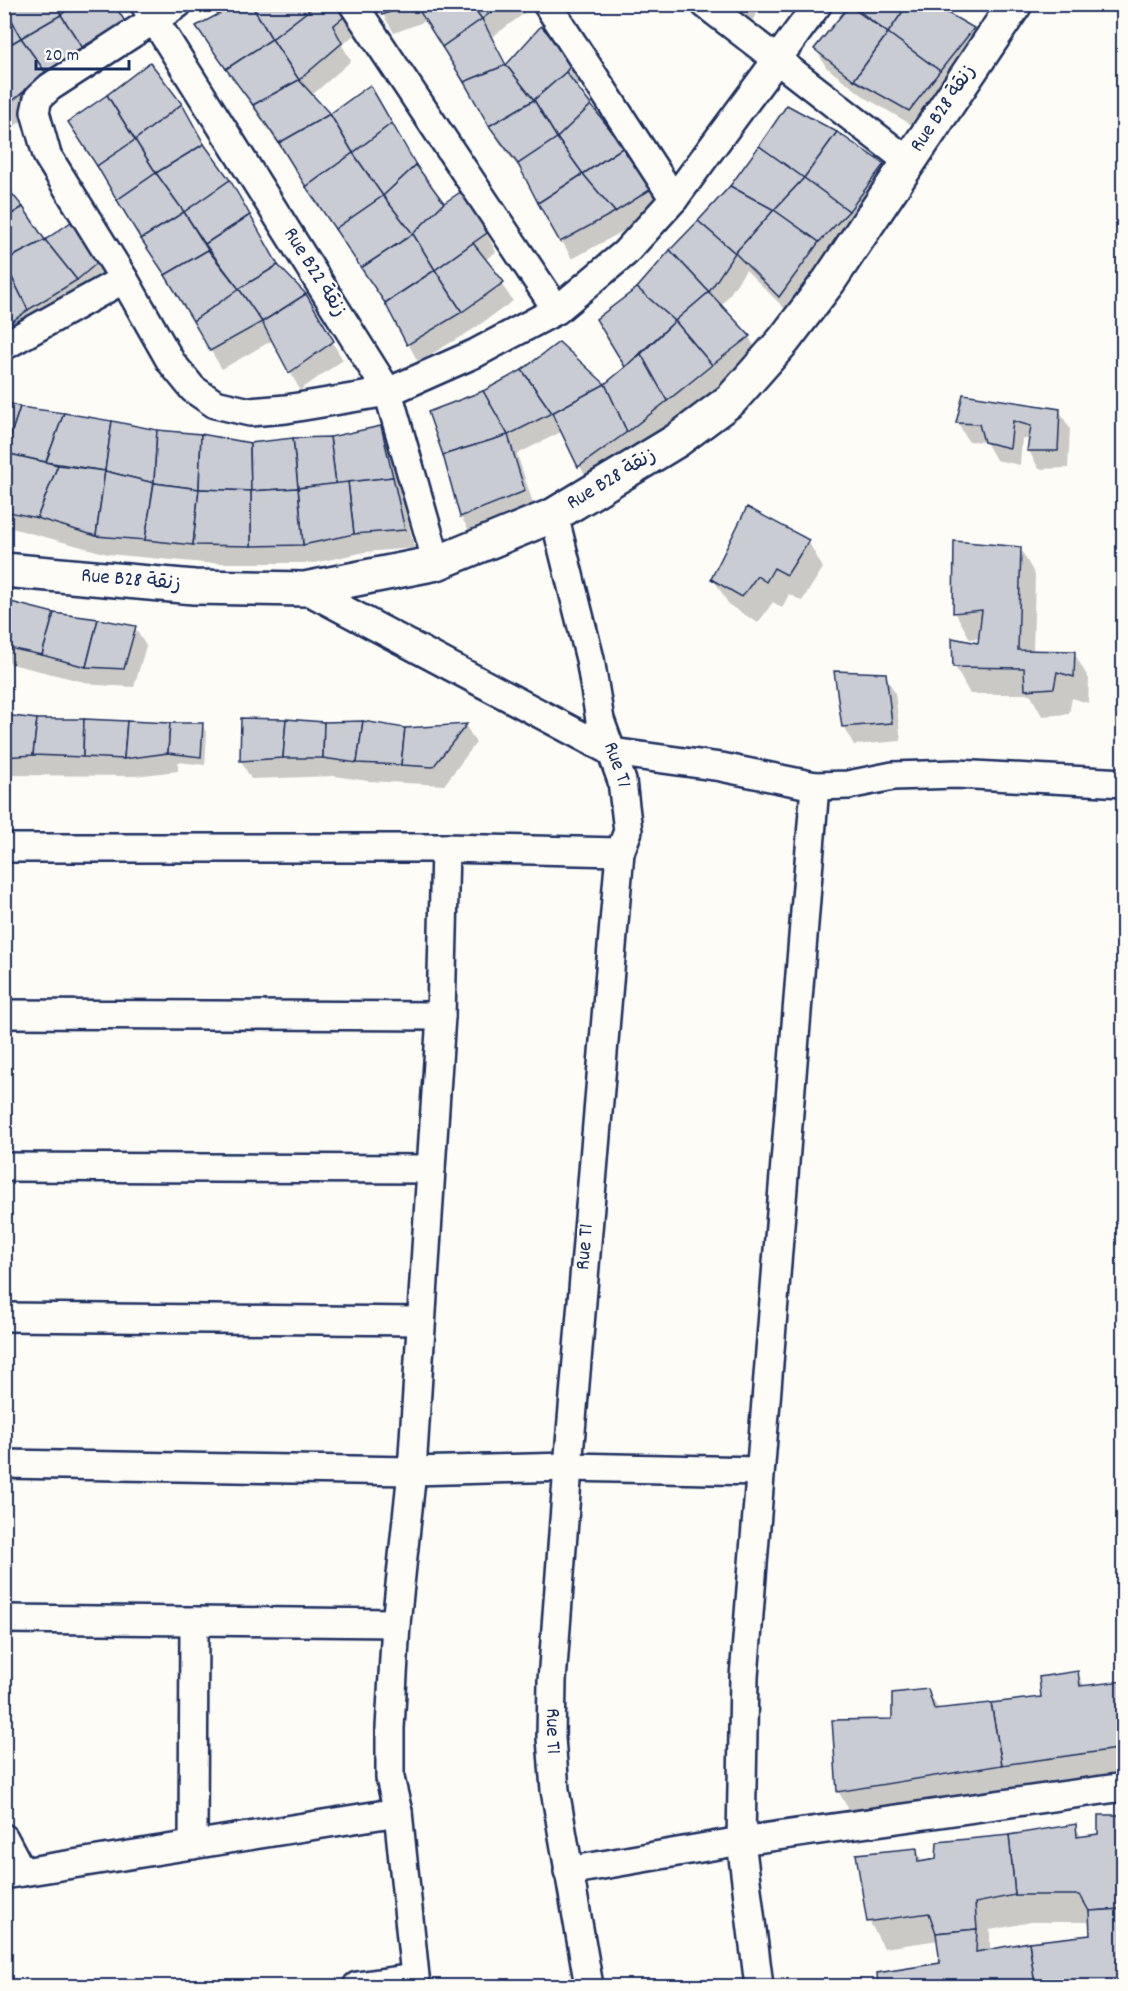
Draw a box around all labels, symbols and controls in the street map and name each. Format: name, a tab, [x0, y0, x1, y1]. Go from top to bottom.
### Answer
scale bar	[36, 33, 129, 71]
text: 20 m	[45, 44, 79, 69]
street label: Rue B28 زنقة	[904, 59, 984, 159]
street label: Rue B22 زنقة	[275, 222, 353, 324]
street label: Rue B28 زنقة	[561, 441, 663, 519]
street label: Rue B28 زنقة	[80, 562, 182, 600]
street label: Rue T1	[594, 738, 638, 789]
street label: Rue T1	[569, 1223, 603, 1271]
street label: Rue T1	[536, 1708, 567, 1756]

